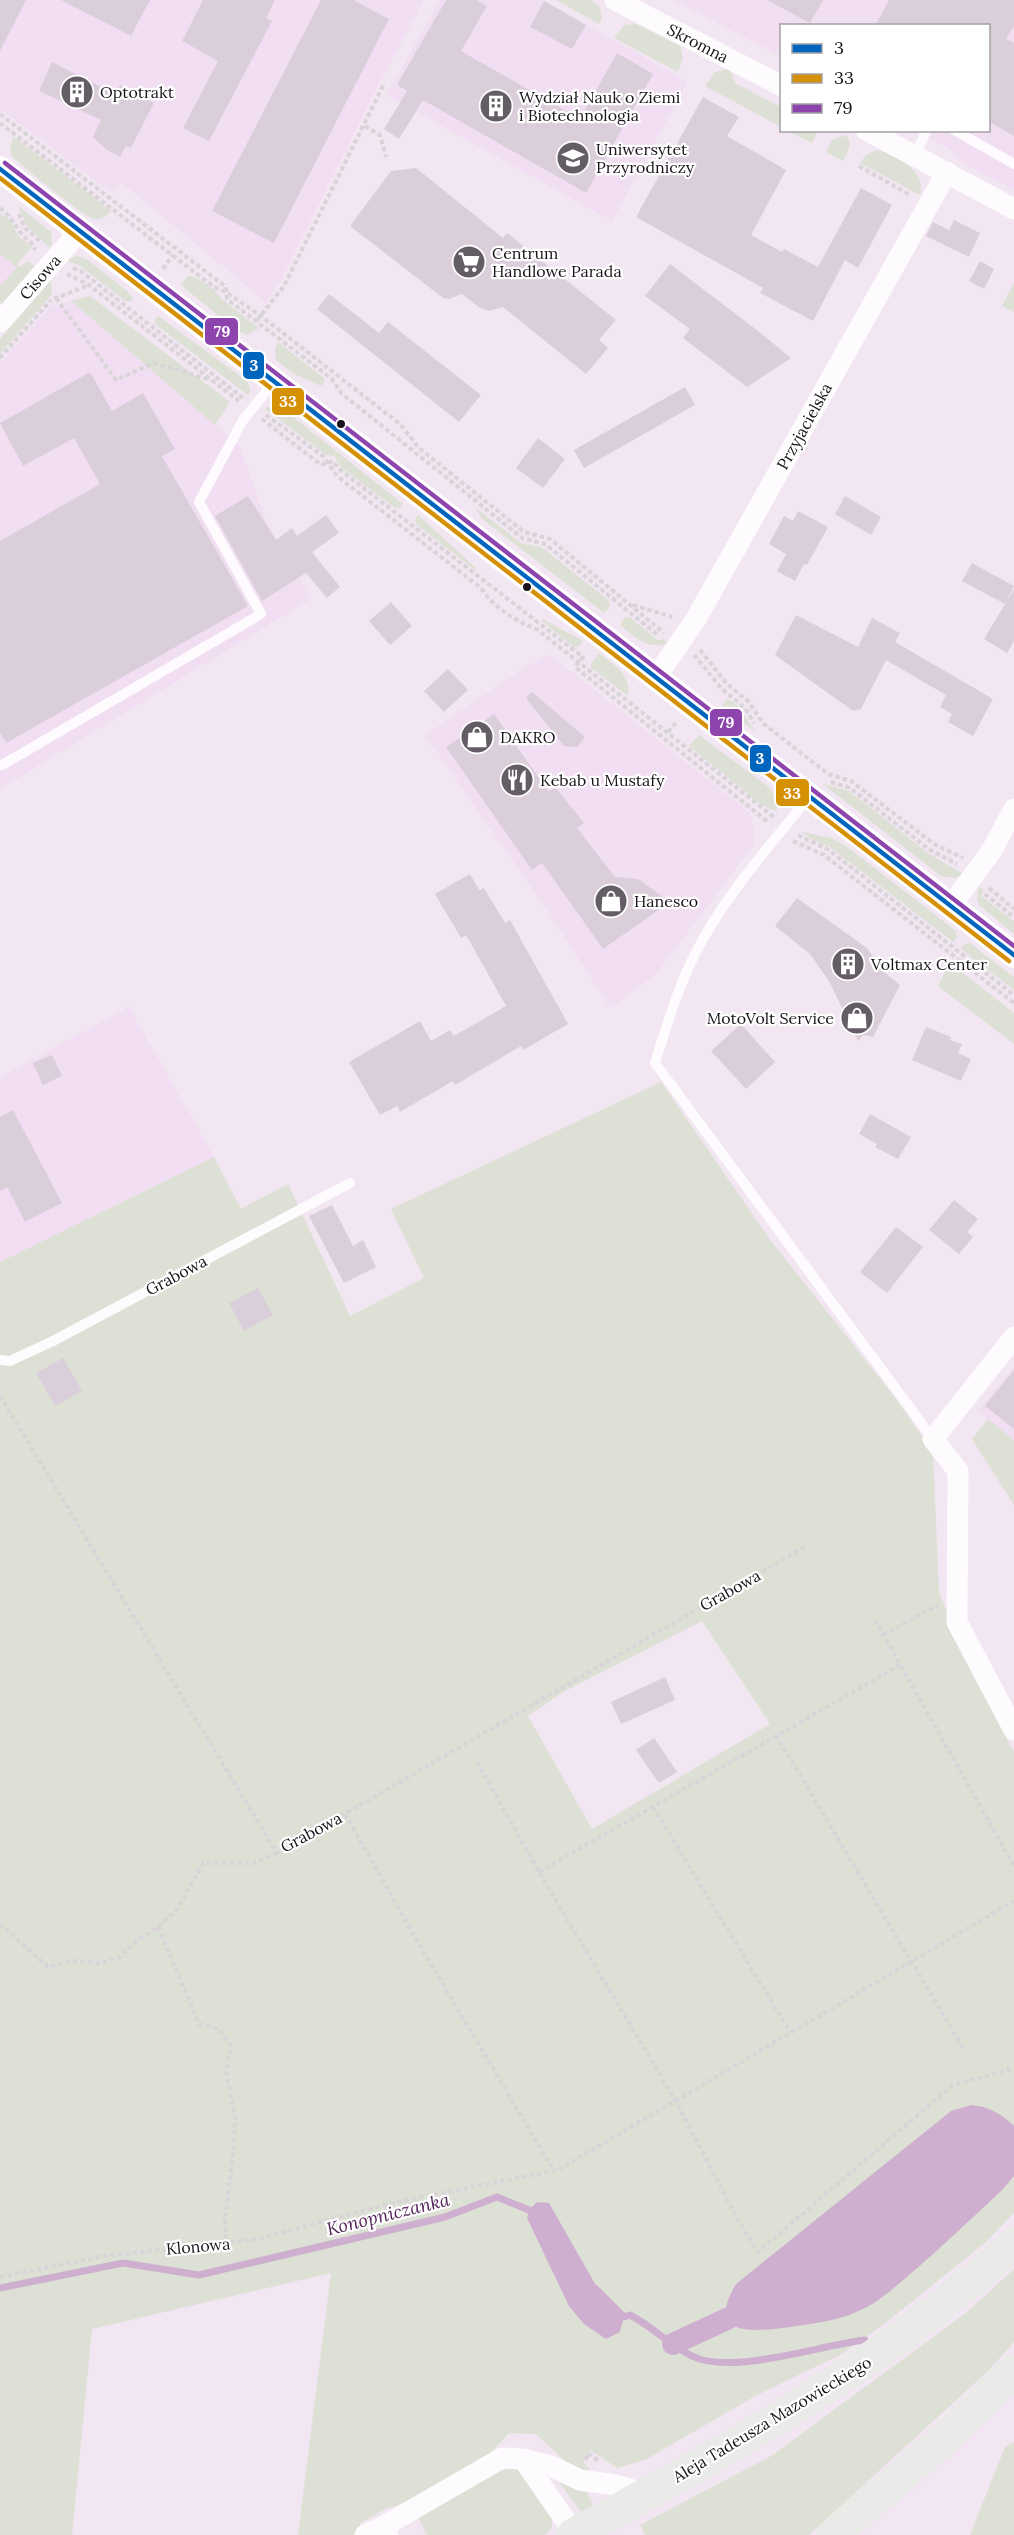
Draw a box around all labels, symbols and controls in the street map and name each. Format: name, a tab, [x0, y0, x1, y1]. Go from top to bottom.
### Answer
street label: Skromna	[664, 19, 732, 67]
legend	[780, 24, 990, 132]
text: 3	[834, 36, 844, 59]
text: 33	[834, 66, 854, 89]
building icon: Optotrakt	[59, 74, 95, 110]
place label: Optotrakt	[100, 82, 175, 102]
place label: Wydział Nauk o Ziemi i Biotechnologia	[519, 87, 680, 125]
building icon: Wydział Nauk o Ziemi i Biotechnologia	[478, 88, 514, 124]
text: 79	[834, 96, 853, 119]
place label: Uniwersytet Przyrodniczy	[596, 139, 695, 177]
school or university icon: Uniwersytet Przyrodniczy	[555, 140, 591, 176]
place label: Centrum Handlowe Parada	[492, 243, 622, 281]
supermarket icon: Centrum Handlowe Parada	[451, 244, 487, 280]
street label: Cisowa	[15, 250, 65, 304]
line badge: 79	[204, 317, 239, 346]
text: 79	[214, 321, 230, 341]
line badge: 3	[242, 351, 265, 380]
text: 3	[250, 355, 259, 375]
street label: Przyjacielska	[772, 379, 836, 473]
line badge: 33	[271, 387, 305, 416]
text: 33	[279, 391, 297, 411]
unlabelled marker	[335, 418, 347, 430]
unlabelled marker	[521, 581, 533, 593]
line badge: 79	[709, 708, 743, 737]
text: 79	[718, 712, 734, 732]
shop icon: DAKRO	[459, 719, 495, 755]
place label: DAKRO	[500, 727, 555, 747]
line badge: 3	[749, 744, 772, 773]
text: 3	[756, 748, 765, 768]
restaurant icon: Kebab u Mustafy	[499, 762, 535, 798]
place label: Kebab u Mustafy	[540, 770, 665, 790]
line badge: 33	[775, 778, 810, 807]
text: 33	[783, 783, 801, 803]
shop icon: Hanesco	[593, 883, 629, 919]
place label: Hanesco	[634, 891, 698, 911]
building icon: Voltmax Center	[830, 946, 866, 982]
place label: Voltmax Center	[870, 954, 987, 974]
shop icon: MotoVolt Service	[839, 1000, 875, 1036]
place label: MotoVolt Service	[707, 1008, 834, 1028]
street label: Grabowa	[142, 1251, 210, 1299]
street label: Grabowa	[696, 1565, 764, 1615]
street label: Grabowa	[277, 1808, 345, 1856]
water label: Konopniczanka	[324, 2188, 452, 2240]
street label: Klonowa	[165, 2233, 231, 2259]
street label: Aleja Tadeusza Mazowieckiego	[668, 2352, 875, 2487]

